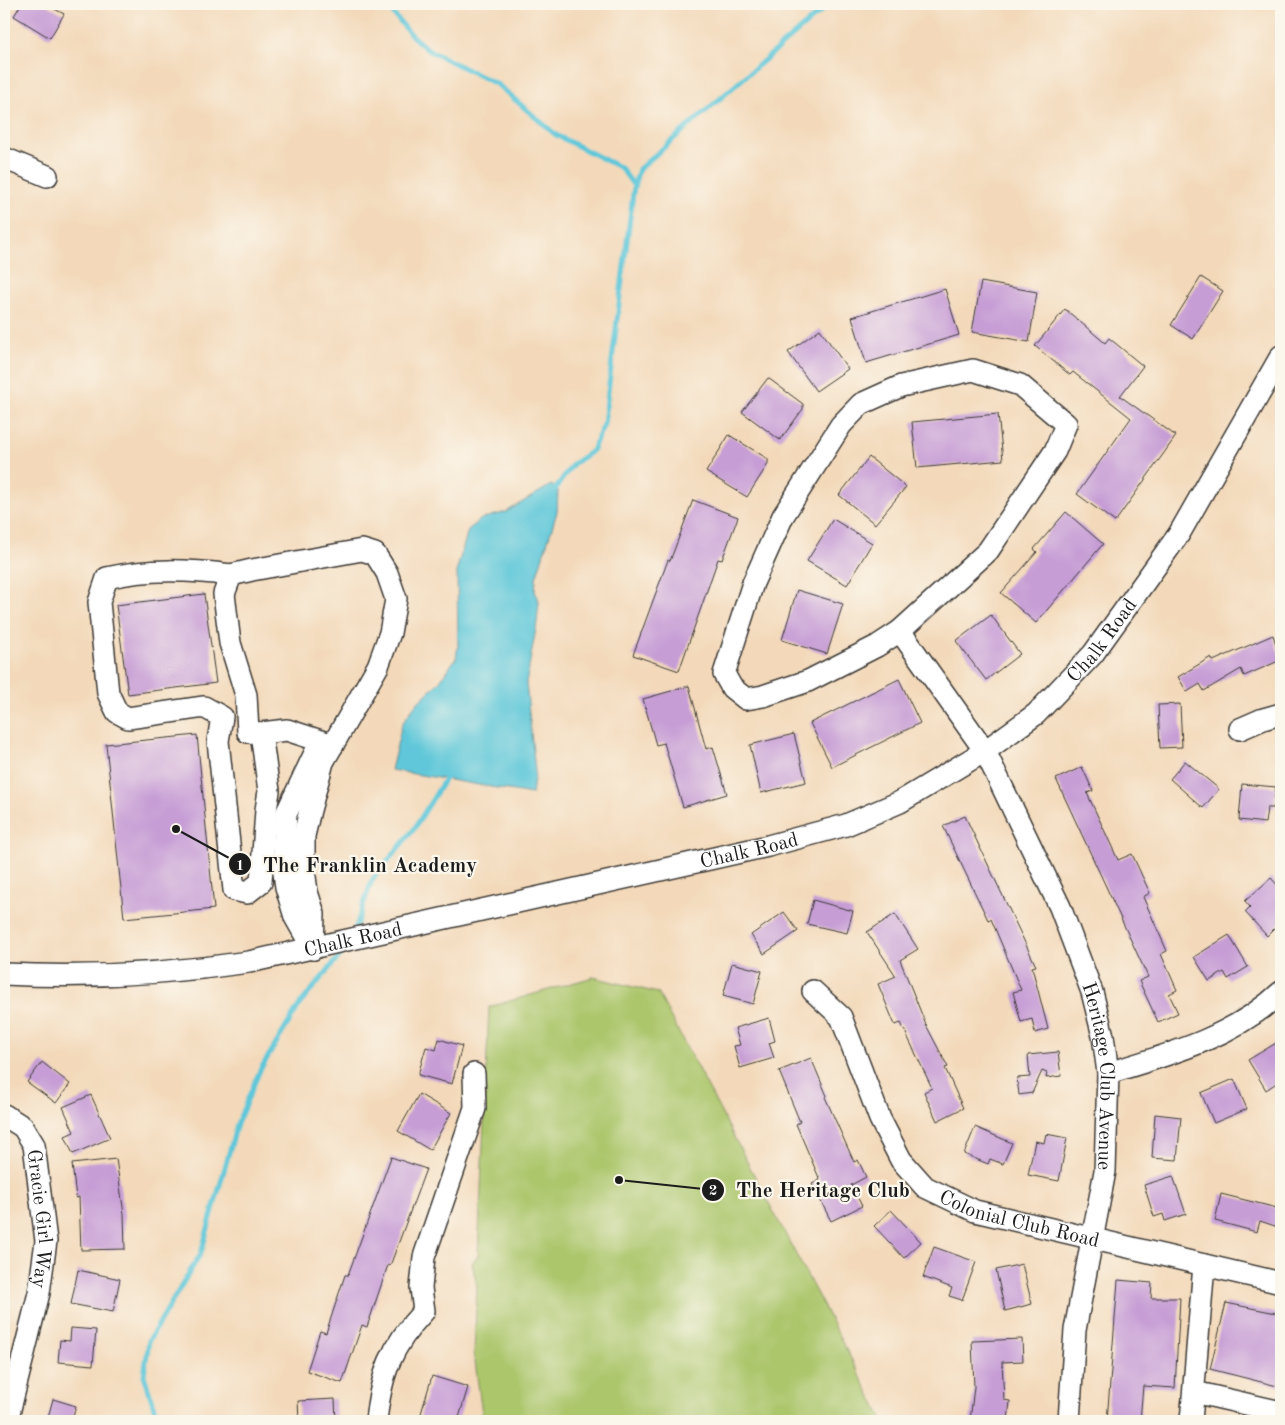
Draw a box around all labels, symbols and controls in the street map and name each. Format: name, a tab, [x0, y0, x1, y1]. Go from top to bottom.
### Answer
street label: Chalk Road	[1064, 595, 1141, 687]
street label: Chalk Road	[698, 830, 801, 873]
callout: The Franklin Academy	[228, 846, 488, 882]
text: The Franklin Academy	[263, 856, 477, 877]
text: 1	[236, 859, 244, 874]
street label: Chalk Road	[302, 920, 404, 961]
street label: Heritage Club Avenue	[1077, 980, 1116, 1171]
street label: Gracie Girl Way	[23, 1148, 54, 1290]
callout: The Heritage Club	[701, 1172, 919, 1208]
text: The Heritage Club	[736, 1181, 910, 1202]
text: 2	[709, 1184, 717, 1199]
street label: Colonial Club Road	[936, 1187, 1101, 1252]

